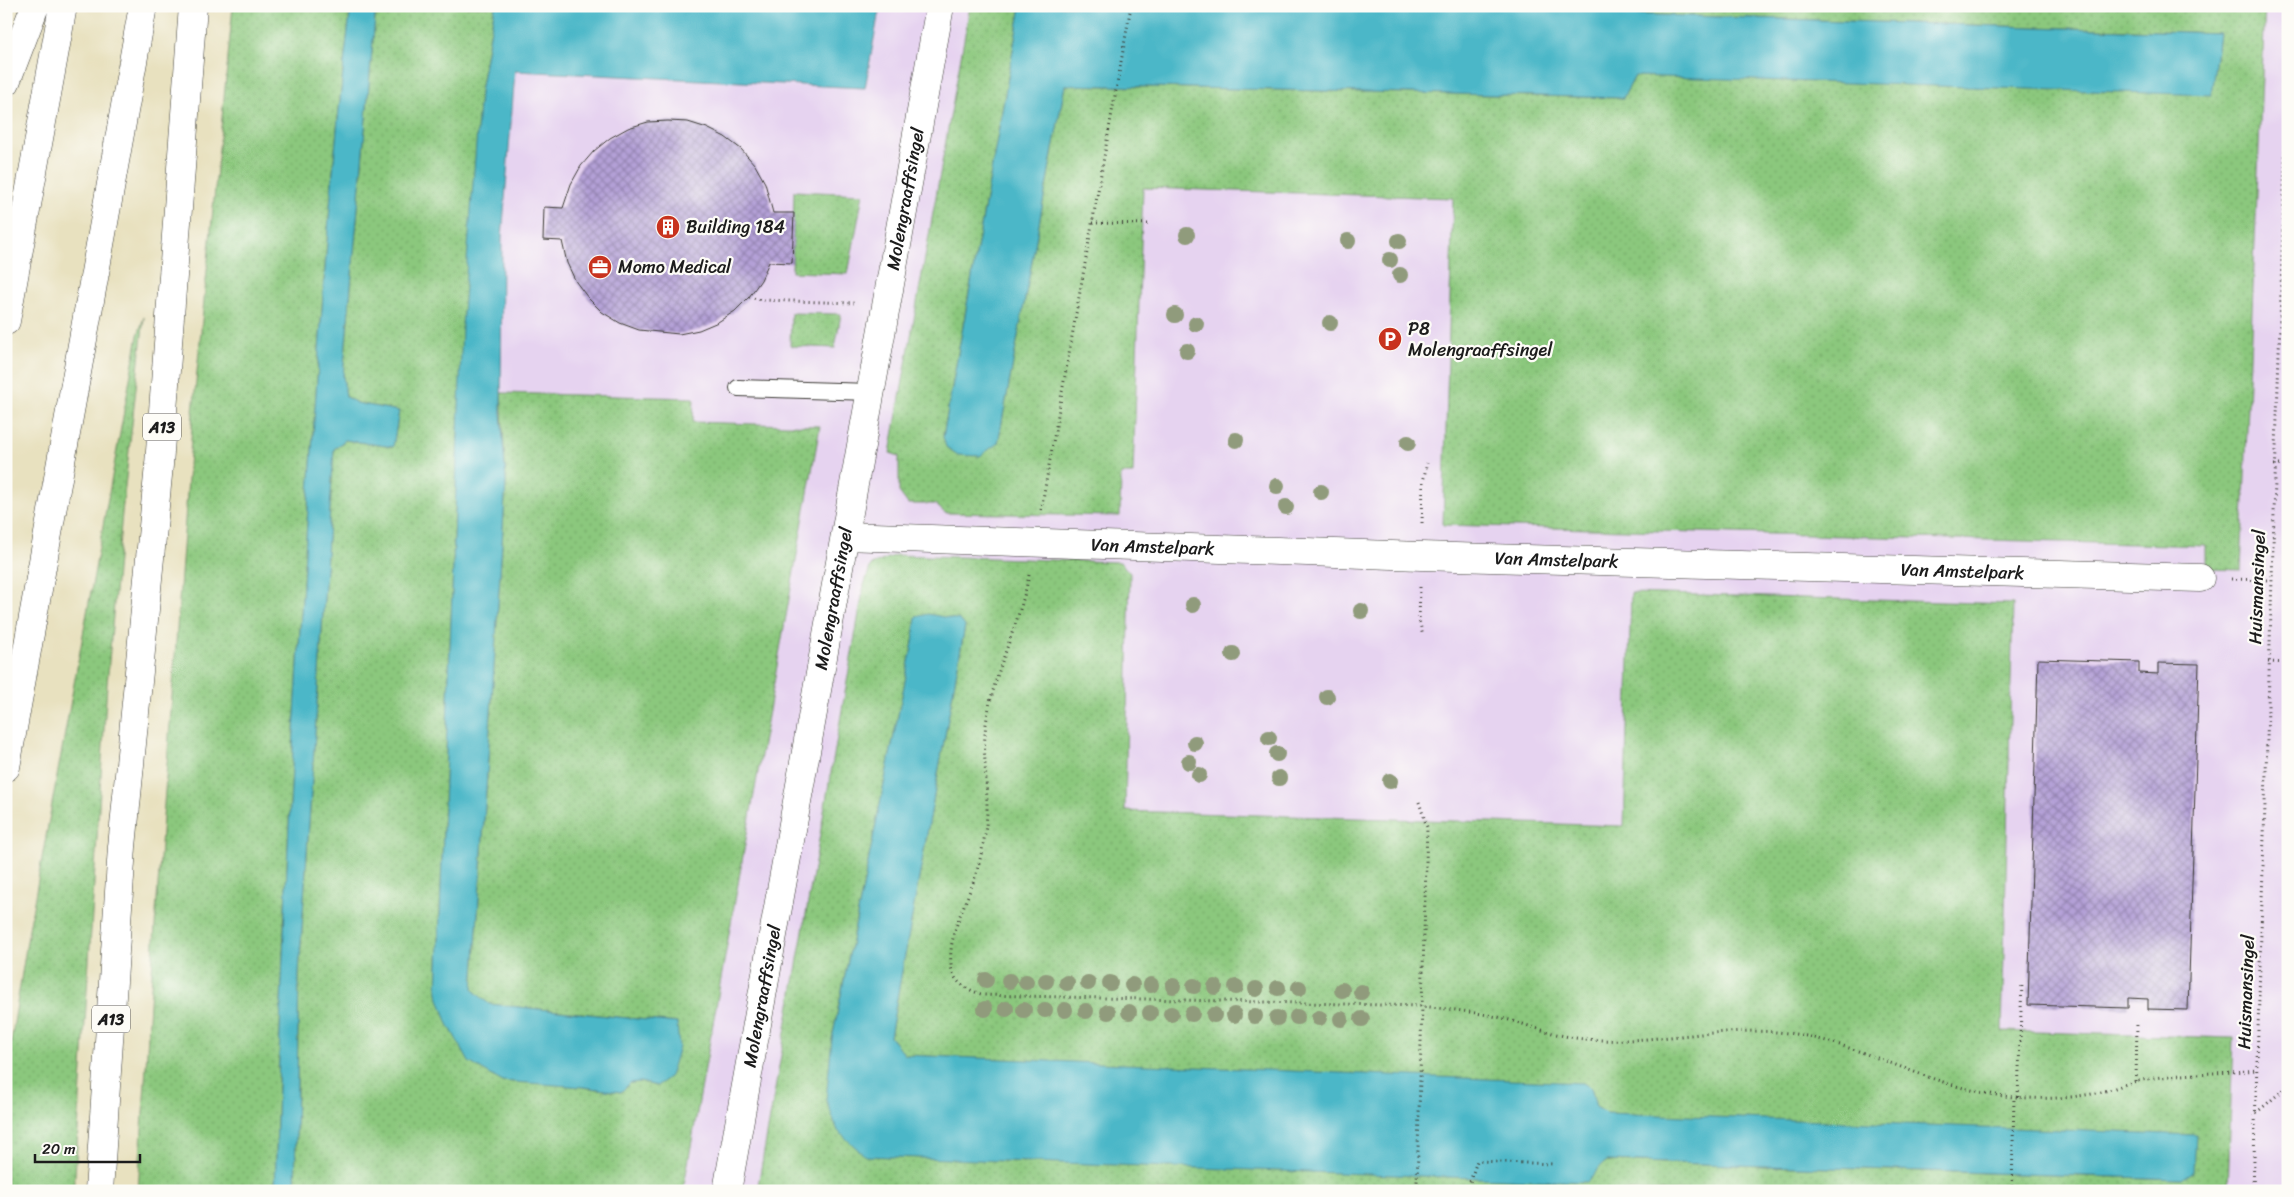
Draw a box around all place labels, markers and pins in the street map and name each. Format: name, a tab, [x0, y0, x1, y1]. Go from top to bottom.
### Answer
place label: Building 184	[686, 211, 785, 243]
building icon: Building 184	[655, 214, 681, 240]
place label: Momo Medical	[618, 251, 732, 283]
office icon: Momo Medical	[587, 254, 613, 280]
place label: P8 Molengraaffsingel	[1408, 313, 1553, 366]
parking icon: P8 Molengraaffsingel	[1377, 326, 1403, 352]

